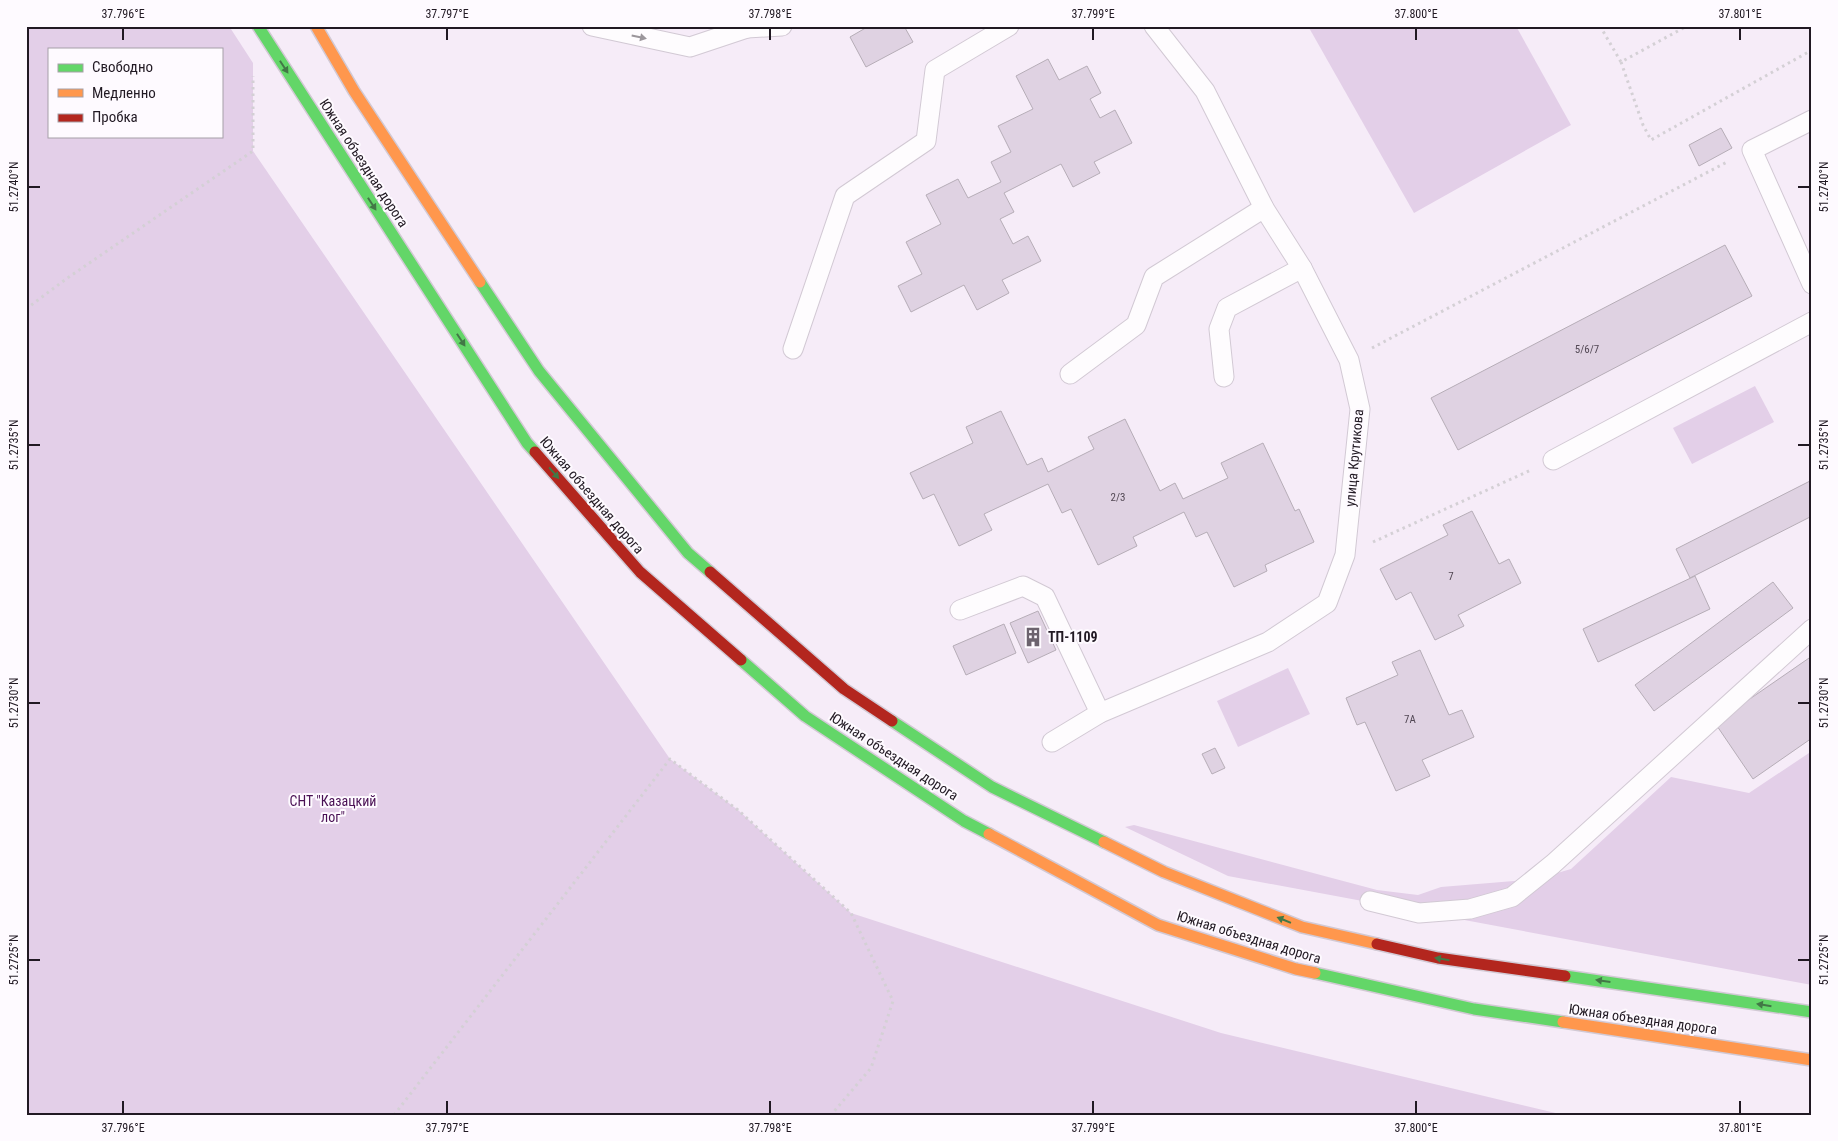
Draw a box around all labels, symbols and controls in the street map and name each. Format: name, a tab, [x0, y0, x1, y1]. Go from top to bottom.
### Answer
text: 37.796°E	[101, 7, 145, 21]
text: 37.797°E	[425, 7, 469, 21]
text: 37.798°E	[748, 7, 792, 21]
text: 37.799°E	[1071, 7, 1115, 21]
text: 37.800°E	[1394, 7, 1438, 21]
text: 37.801°E	[1718, 7, 1762, 21]
one-way arrow	[632, 33, 647, 41]
legend	[48, 48, 222, 138]
text: Свободно	[92, 58, 153, 76]
one-way arrow	[279, 61, 289, 74]
text: Медленно	[92, 84, 156, 102]
street label: Южная объездная дорога	[317, 96, 411, 230]
text: Пробка	[92, 108, 138, 126]
text: 51.2740°N	[7, 162, 21, 212]
text: 51.2740°N	[1817, 162, 1831, 212]
one-way arrow	[368, 197, 377, 210]
one-way arrow	[456, 333, 466, 347]
house number: 5/6/7	[1575, 343, 1599, 356]
street label: улица Крутикова	[1342, 409, 1366, 507]
text: 51.2735°N	[7, 420, 21, 470]
text: 51.2735°N	[1817, 420, 1831, 470]
street label: Южная объездная дорога	[537, 433, 647, 557]
one-way arrow	[548, 466, 559, 479]
house number: 2/3	[1111, 491, 1125, 504]
house number: 7	[1448, 570, 1454, 583]
building icon: ТП-1109	[1022, 626, 1044, 648]
place label: ТП-1109	[1048, 629, 1098, 645]
text: 51.2730°N	[7, 678, 21, 728]
text: 51.2730°N	[1817, 678, 1831, 728]
street label: Южная объездная дорога	[827, 709, 961, 803]
house number: 7А	[1404, 713, 1417, 726]
park label: СНТ "Казацкий лог"	[290, 793, 376, 825]
street label: Южная объездная дорога	[1175, 907, 1323, 967]
one-way arrow	[1277, 915, 1291, 923]
text: 51.2725°N	[7, 935, 21, 985]
text: 51.2725°N	[1817, 935, 1831, 985]
one-way arrow	[1434, 954, 1450, 962]
one-way arrow	[1594, 977, 1610, 985]
one-way arrow	[1755, 1000, 1771, 1008]
street label: Южная объездная дорога	[1568, 1001, 1718, 1037]
text: 37.796°E	[101, 1121, 145, 1135]
text: 37.797°E	[425, 1121, 469, 1135]
text: 37.798°E	[748, 1121, 792, 1135]
text: 37.799°E	[1071, 1121, 1115, 1135]
text: 37.800°E	[1394, 1121, 1438, 1135]
text: 37.801°E	[1718, 1121, 1762, 1135]

